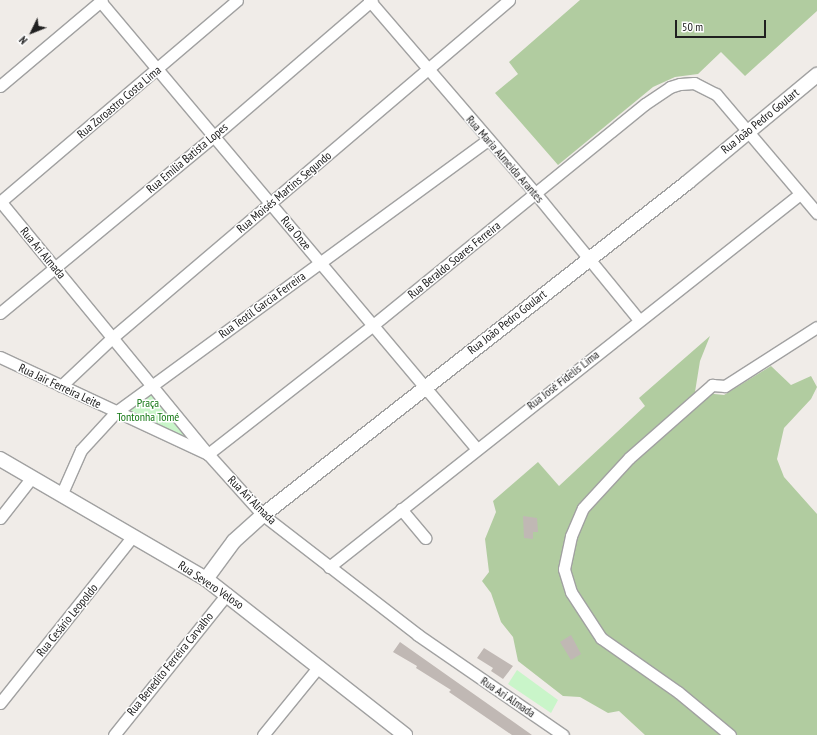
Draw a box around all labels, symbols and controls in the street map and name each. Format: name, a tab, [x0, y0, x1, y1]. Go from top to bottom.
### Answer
north arrow	[12, 12, 52, 52]
scale bar	[677, 12, 768, 38]
text: 50 m	[682, 19, 703, 34]
text: N	[16, 33, 30, 47]
street label: Rua Zoroastro Costa Lima	[74, 63, 164, 141]
street label: Rua João Pedro Goulart	[718, 85, 802, 157]
street label: Rua Maria Almeida Arantes	[463, 112, 547, 206]
street label: Rua Emília Batista Lopes	[143, 120, 231, 196]
street label: Rua Moisés Martins Segundo	[234, 148, 334, 236]
street label: Rua Onze	[278, 213, 314, 253]
street label: Rua Beraldo Soares Ferreira	[405, 218, 503, 302]
street label: Rua Ari Almada	[17, 224, 69, 282]
street label: Rua Teotil Garcia Ferreira	[216, 269, 308, 341]
street label: Rua João Pedro Goulart	[465, 287, 549, 357]
street label: Rua José Fidelis Lima	[524, 347, 602, 413]
street label: Rua Jair Ferreira Leite	[16, 361, 104, 411]
park label: Praça Tontonha Tomé	[117, 396, 179, 424]
street label: Rua Ari Almada	[224, 472, 280, 528]
street label: Rua Severo Veloso	[175, 558, 247, 612]
street label: Rua Cesário Leopoldo	[33, 581, 101, 659]
street label: Rua Benedito Ferreira Carvalho	[124, 609, 216, 719]
street label: Rua Ari Almada	[478, 673, 538, 721]

